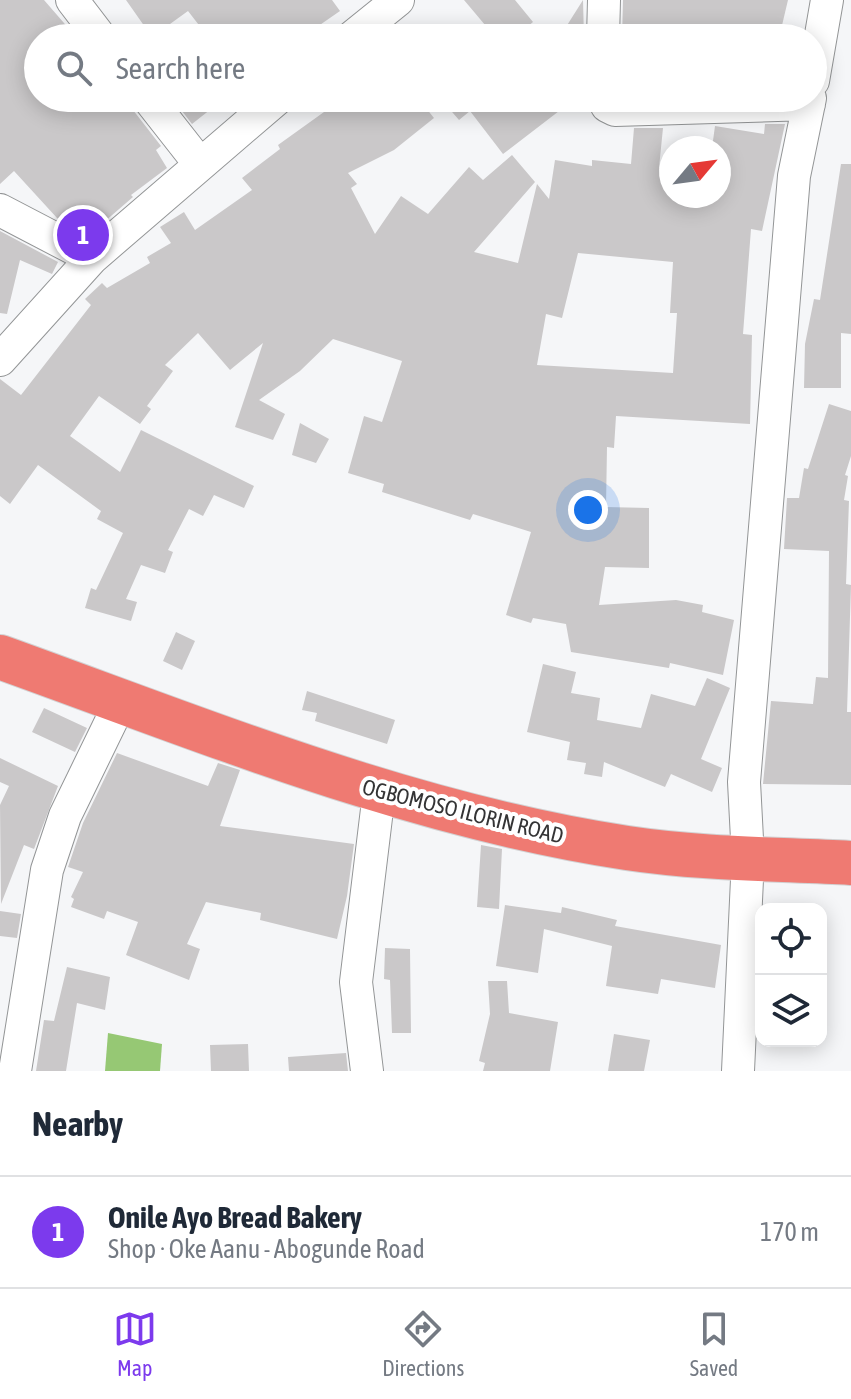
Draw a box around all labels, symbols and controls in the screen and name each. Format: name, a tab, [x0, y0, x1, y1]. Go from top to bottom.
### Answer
search box	[24, 24, 827, 112]
icon: search	[52, 46, 96, 90]
text: Search here	[116, 51, 245, 85]
north arrow	[659, 136, 731, 208]
pin: 1	[57, 205, 109, 265]
your location	[568, 490, 608, 530]
street label: OGBOMOSO ILORIN ROAD	[360, 773, 566, 849]
map controls	[755, 903, 827, 1047]
button: locate	[755, 903, 827, 975]
button: layers	[755, 975, 827, 1047]
text: Nearby	[32, 1104, 123, 1143]
text: Onile Ayo Bread Bakery	[108, 1200, 362, 1234]
text: 1	[52, 1217, 64, 1247]
text: 170 m	[760, 1217, 819, 1247]
text: Shop · Oke Aanu - Abogunde Road	[108, 1234, 425, 1264]
tab: Map	[113, 1307, 157, 1381]
tab: Directions	[382, 1307, 464, 1381]
tab: Saved	[690, 1307, 738, 1381]

